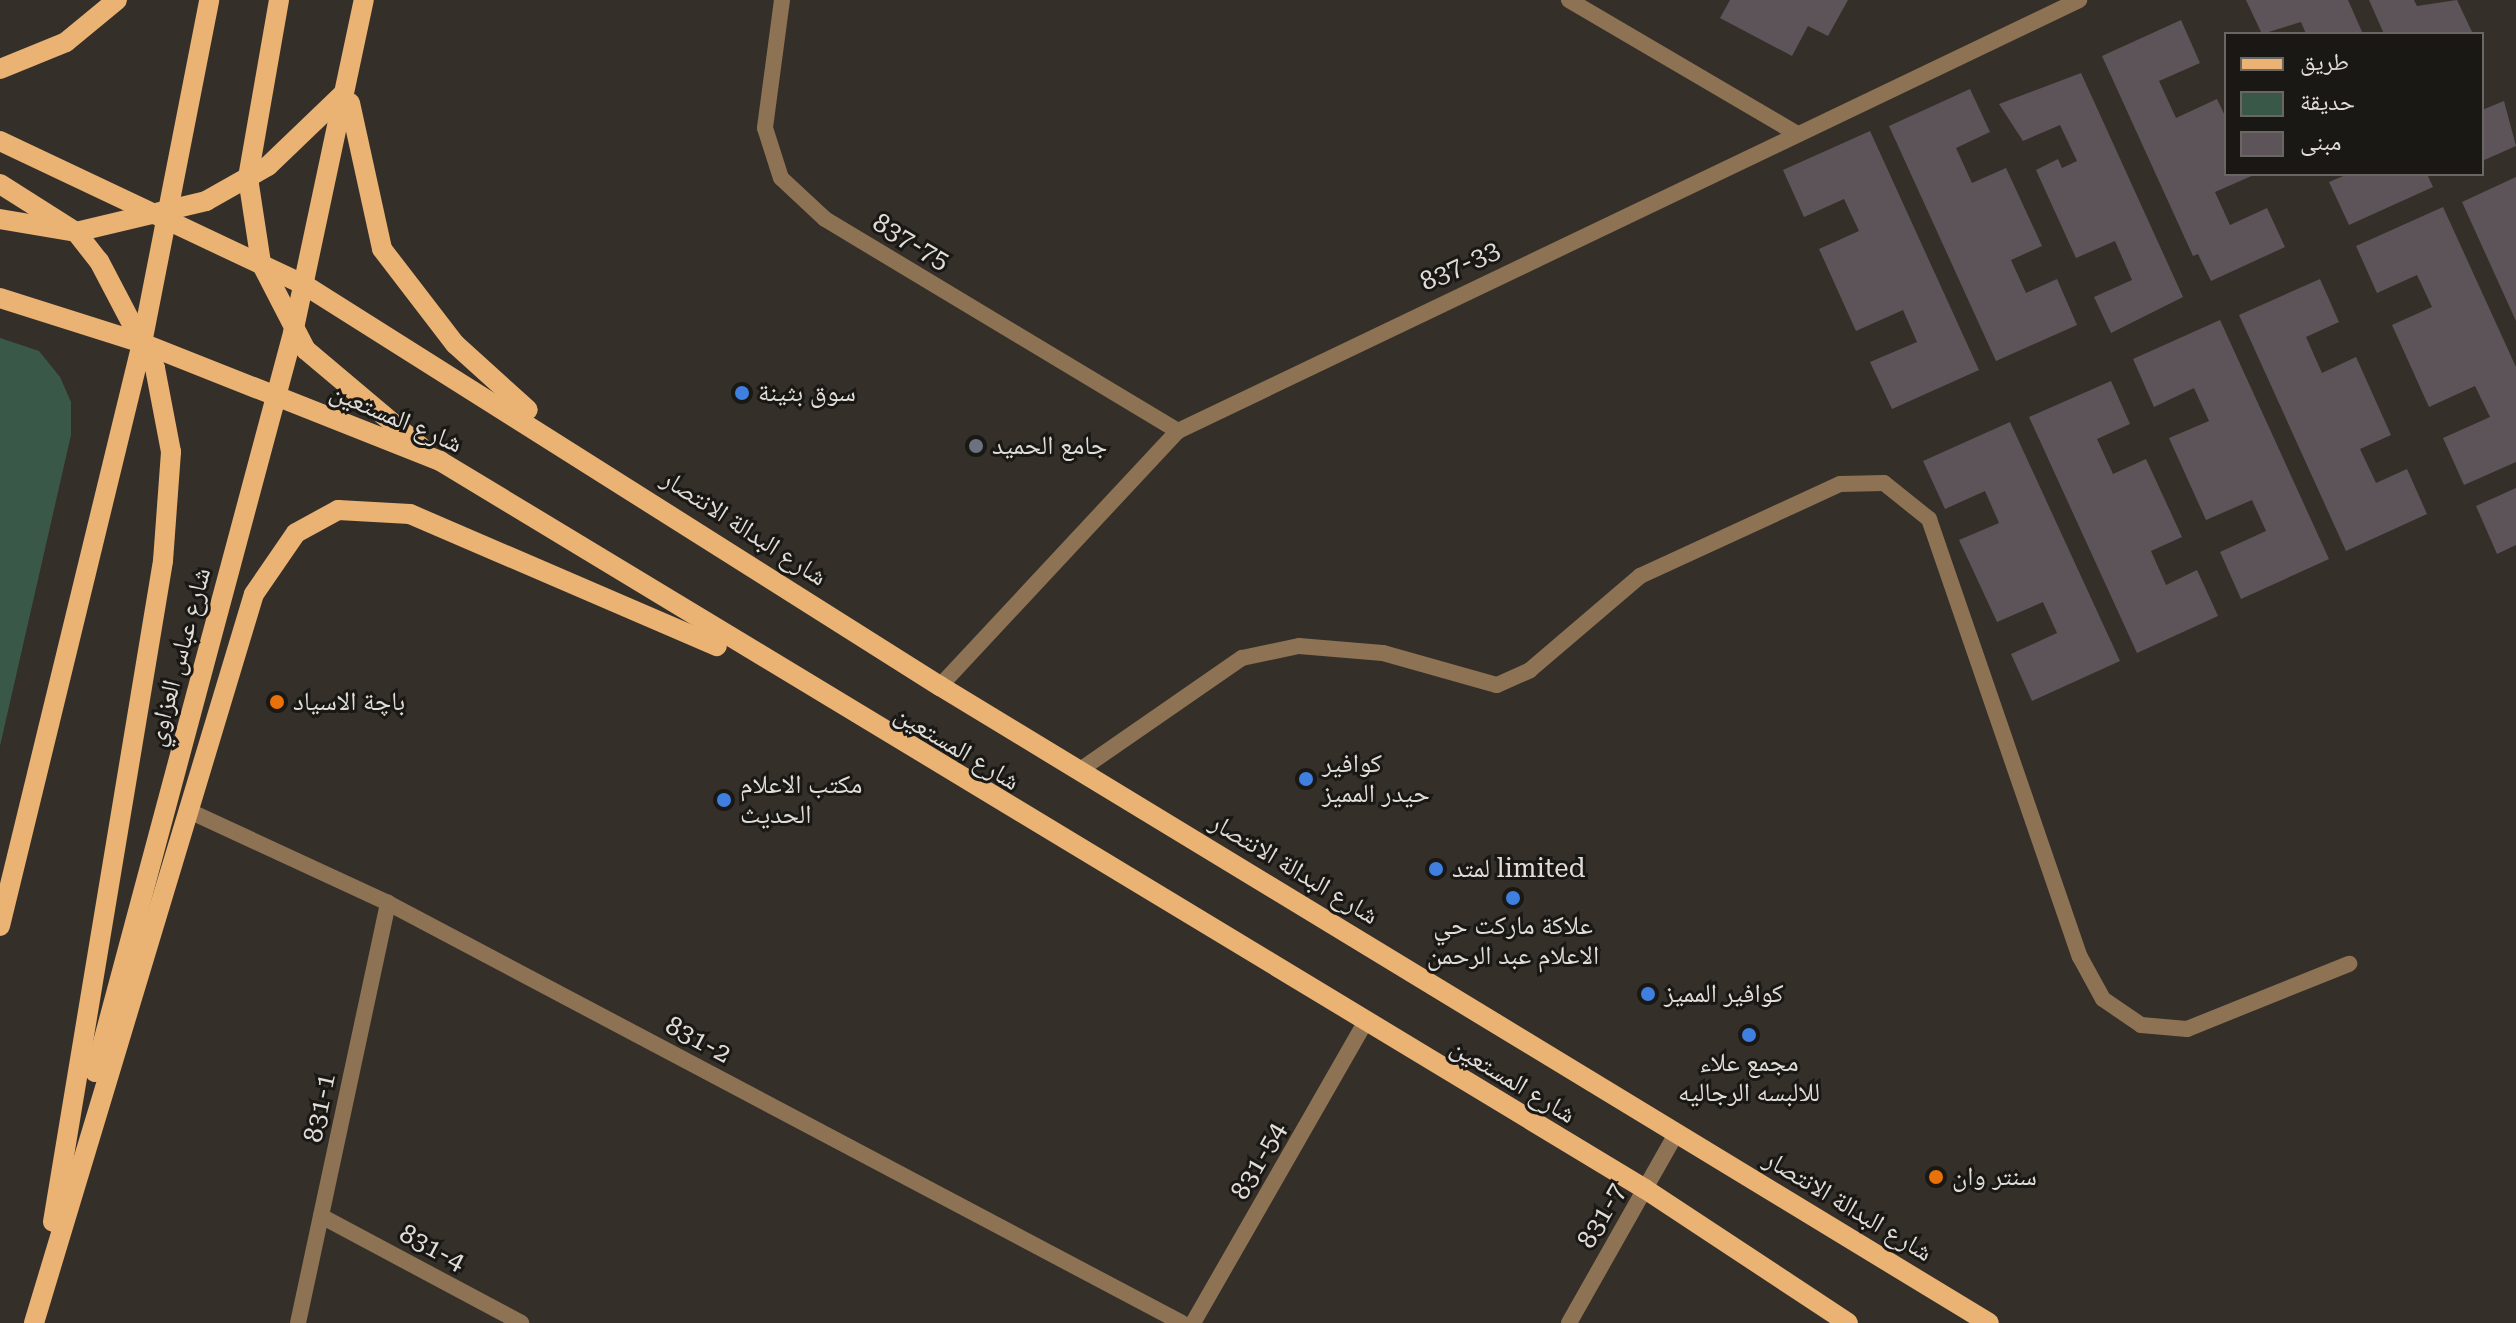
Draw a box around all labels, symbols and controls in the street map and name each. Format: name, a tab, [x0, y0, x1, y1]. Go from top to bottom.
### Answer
legend	[2224, 32, 2484, 176]
text: طريق	[2300, 48, 2349, 76]
text: حديقة	[2300, 88, 2355, 116]
text: مبنى	[2300, 128, 2341, 156]
street label: 837-75	[867, 207, 955, 277]
street label: 837-33	[1415, 234, 1505, 298]
street label: شارع المستعين	[325, 376, 467, 460]
place label: سوق بثينة	[758, 377, 856, 409]
marker: سوق بثينة	[733, 384, 751, 402]
place label: جامع الحميد	[992, 430, 1107, 462]
marker: جامع الحميد	[967, 437, 985, 455]
street label: شارع البدالة الانتصار	[656, 463, 832, 593]
street label: شارع عباس العزاوي	[140, 564, 218, 750]
place label: باچة الاسياد	[293, 686, 405, 718]
marker: باچة الاسياد	[268, 693, 286, 711]
street label: شارع المستعين	[889, 698, 1025, 798]
place label: كوافير حيدر المميز	[1322, 748, 1430, 810]
place label: مكتب الاعلام الحديث	[740, 769, 862, 830]
marker: كوافير حيدر المميز	[1297, 770, 1315, 788]
marker: مكتب الاعلام الحديث	[715, 791, 733, 809]
street label: شارع البدالة الانتصار	[1204, 807, 1384, 931]
place label: لمتد limited	[1452, 853, 1585, 885]
marker: لمتد limited	[1427, 860, 1445, 878]
marker: علاكة ماركت حي الاعلام عبد الرحمن	[1504, 889, 1522, 907]
place label: علاكة ماركت حي الاعلام عبد الرحمن	[1427, 910, 1599, 972]
place label: كوافير المميز	[1664, 978, 1784, 1010]
marker: كوافير المميز	[1639, 985, 1657, 1003]
street label: 831-2	[660, 1010, 736, 1070]
marker: مجمع علاء للالبسه الرجاليه	[1740, 1026, 1758, 1044]
street label: شارع المستعين	[1445, 1031, 1581, 1131]
place label: مجمع علاء للالبسه الرجاليه	[1678, 1047, 1820, 1108]
street label: 831-1	[297, 1071, 343, 1145]
street label: 831-54	[1224, 1117, 1294, 1205]
street label: شارع البدالة الانتصار	[1758, 1144, 1938, 1268]
place label: سنتر وان	[1952, 1161, 2037, 1193]
marker: سنتر وان	[1927, 1168, 1945, 1186]
street label: 831-7	[1571, 1178, 1633, 1254]
street label: 831-4	[394, 1218, 470, 1278]

